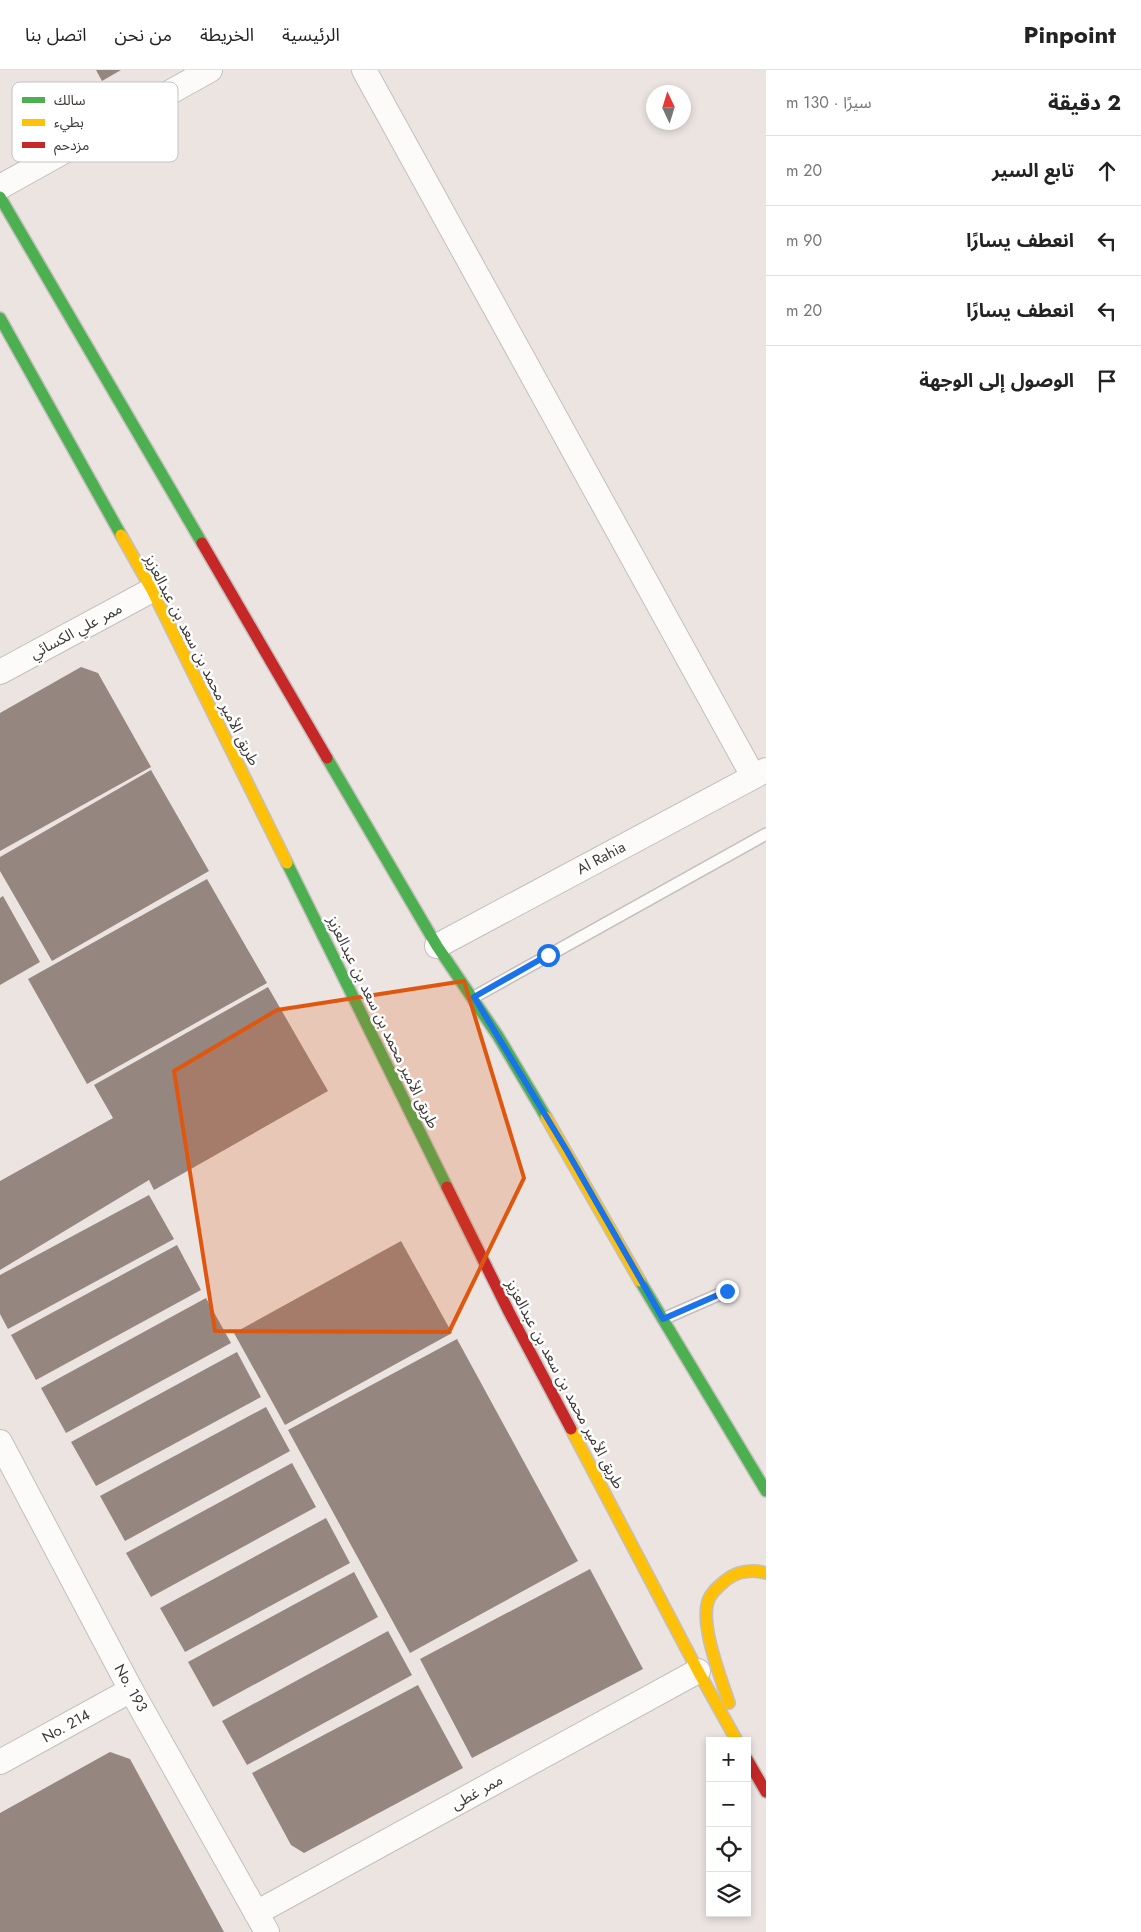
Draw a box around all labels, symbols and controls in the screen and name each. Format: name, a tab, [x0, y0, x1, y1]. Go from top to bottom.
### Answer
text: Pinpoint	[1024, 17, 1116, 52]
text: اتصل بنا	[25, 22, 87, 48]
text: من نحن	[115, 22, 172, 48]
text: الخريطة	[200, 22, 254, 48]
text: الرئيسية	[282, 22, 340, 48]
legend	[12, 82, 178, 162]
north arrow	[646, 85, 691, 130]
text: 2 دقيقة	[1048, 88, 1121, 118]
text: سالك	[54, 90, 86, 110]
text: سيرًا · 130 m	[786, 91, 872, 114]
text: بطيء	[54, 112, 84, 133]
text: مزدحم	[54, 135, 89, 156]
text: تابع السير	[992, 157, 1074, 184]
icon: ahead	[1093, 157, 1121, 185]
text: 20 m	[786, 159, 822, 182]
text: انعطف يسارًا	[966, 227, 1074, 254]
icon: left	[1093, 227, 1121, 255]
text: 90 m	[786, 229, 822, 252]
text: انعطف يسارًا	[966, 297, 1074, 324]
icon: left	[1093, 297, 1121, 325]
text: 20 m	[786, 299, 822, 322]
text: الوصول إلى الوجهة	[919, 367, 1074, 394]
icon: arrive	[1093, 367, 1121, 395]
street label: طريق الأمير محمد بن سعد بن عبدالعزيز	[139, 550, 265, 769]
street label: ممر علي الكسائي	[26, 597, 126, 665]
street label: Al Rahia	[573, 836, 629, 880]
street label: طريق الأمير محمد بن سعد بن عبدالعزيز	[321, 911, 444, 1132]
route start	[537, 944, 560, 967]
street label: طريق الأمير محمد بن سعد بن عبدالعزيز	[500, 1274, 630, 1493]
route end	[716, 1280, 739, 1303]
street label: No. 193	[109, 1660, 153, 1716]
street label: No. 214	[38, 1704, 94, 1748]
map controls	[706, 1737, 751, 1917]
button: +	[706, 1737, 751, 1782]
street label: ممر غطى	[447, 1769, 507, 1815]
button: −	[706, 1782, 751, 1827]
button: locate	[706, 1827, 751, 1872]
button: layers	[706, 1872, 751, 1917]

